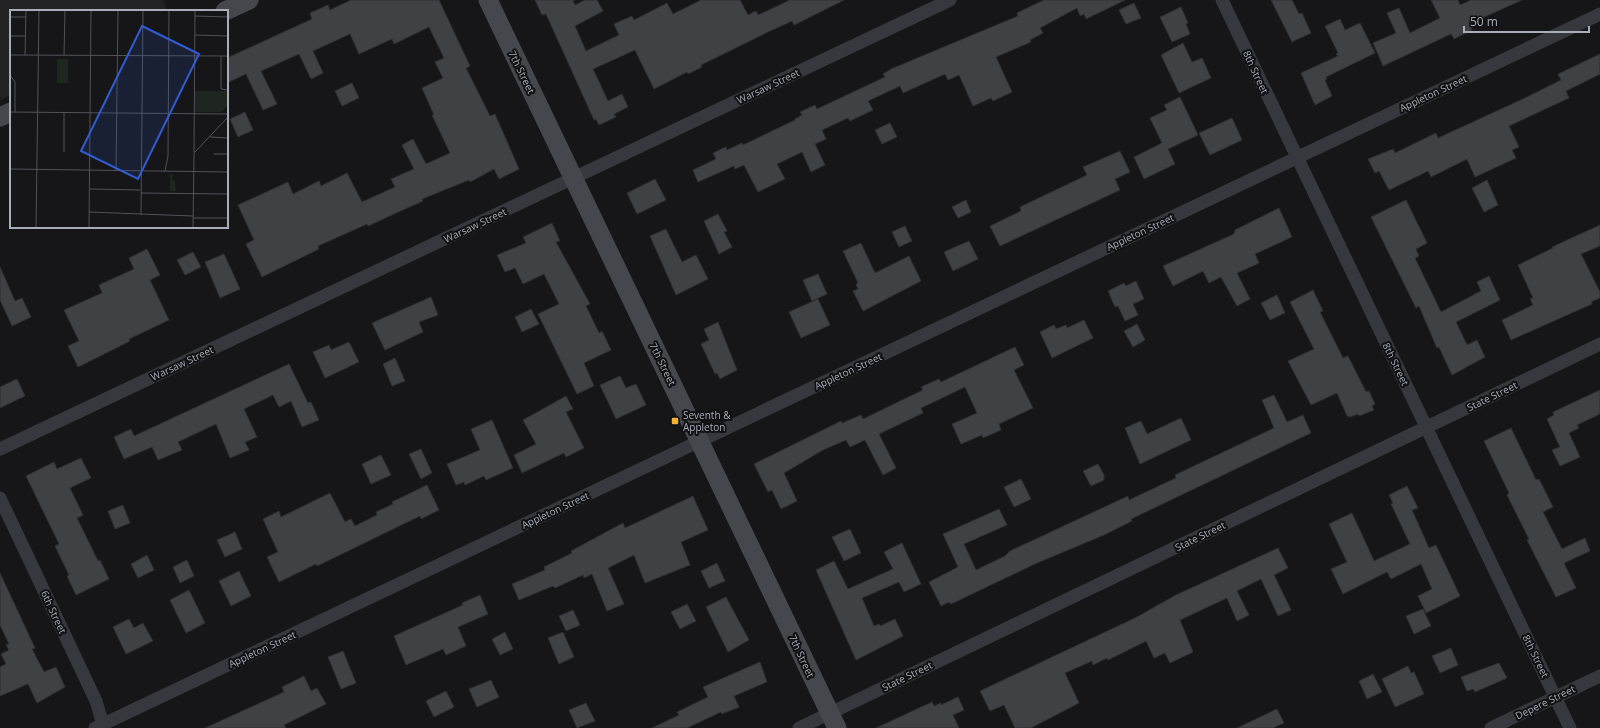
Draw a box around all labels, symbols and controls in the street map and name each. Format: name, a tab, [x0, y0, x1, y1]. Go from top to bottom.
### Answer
scale bar	[1464, 8, 1589, 34]
inset map	[10, 10, 228, 228]
text: 50 m	[1470, 13, 1498, 30]
street label: 7th Street	[506, 48, 539, 96]
street label: 8th Street	[1240, 48, 1272, 96]
street label: Warsaw Street	[734, 65, 802, 107]
street label: Appleton Street	[1397, 71, 1469, 115]
street label: Warsaw Street	[441, 204, 509, 246]
street label: Appleton Street	[1104, 210, 1176, 254]
street label: 7th Street	[647, 340, 680, 388]
street label: 8th Street	[1380, 340, 1413, 388]
street label: Warsaw Street	[148, 342, 216, 384]
street label: Appleton Street	[812, 349, 884, 393]
street label: State Street	[1465, 378, 1520, 414]
place label: Seventh & Appleton	[683, 408, 731, 434]
marker: Seventh & Appleton	[670, 416, 680, 426]
street label: Appleton Street	[519, 488, 591, 532]
street label: State Street	[1173, 518, 1228, 554]
street label: 6th Street	[38, 588, 70, 636]
street label: Appleton Street	[226, 627, 298, 671]
street label: 7th Street	[786, 632, 818, 680]
street label: 8th Street	[1520, 632, 1553, 680]
street label: State Street	[880, 658, 935, 694]
street label: Depere Street	[1513, 681, 1578, 723]

